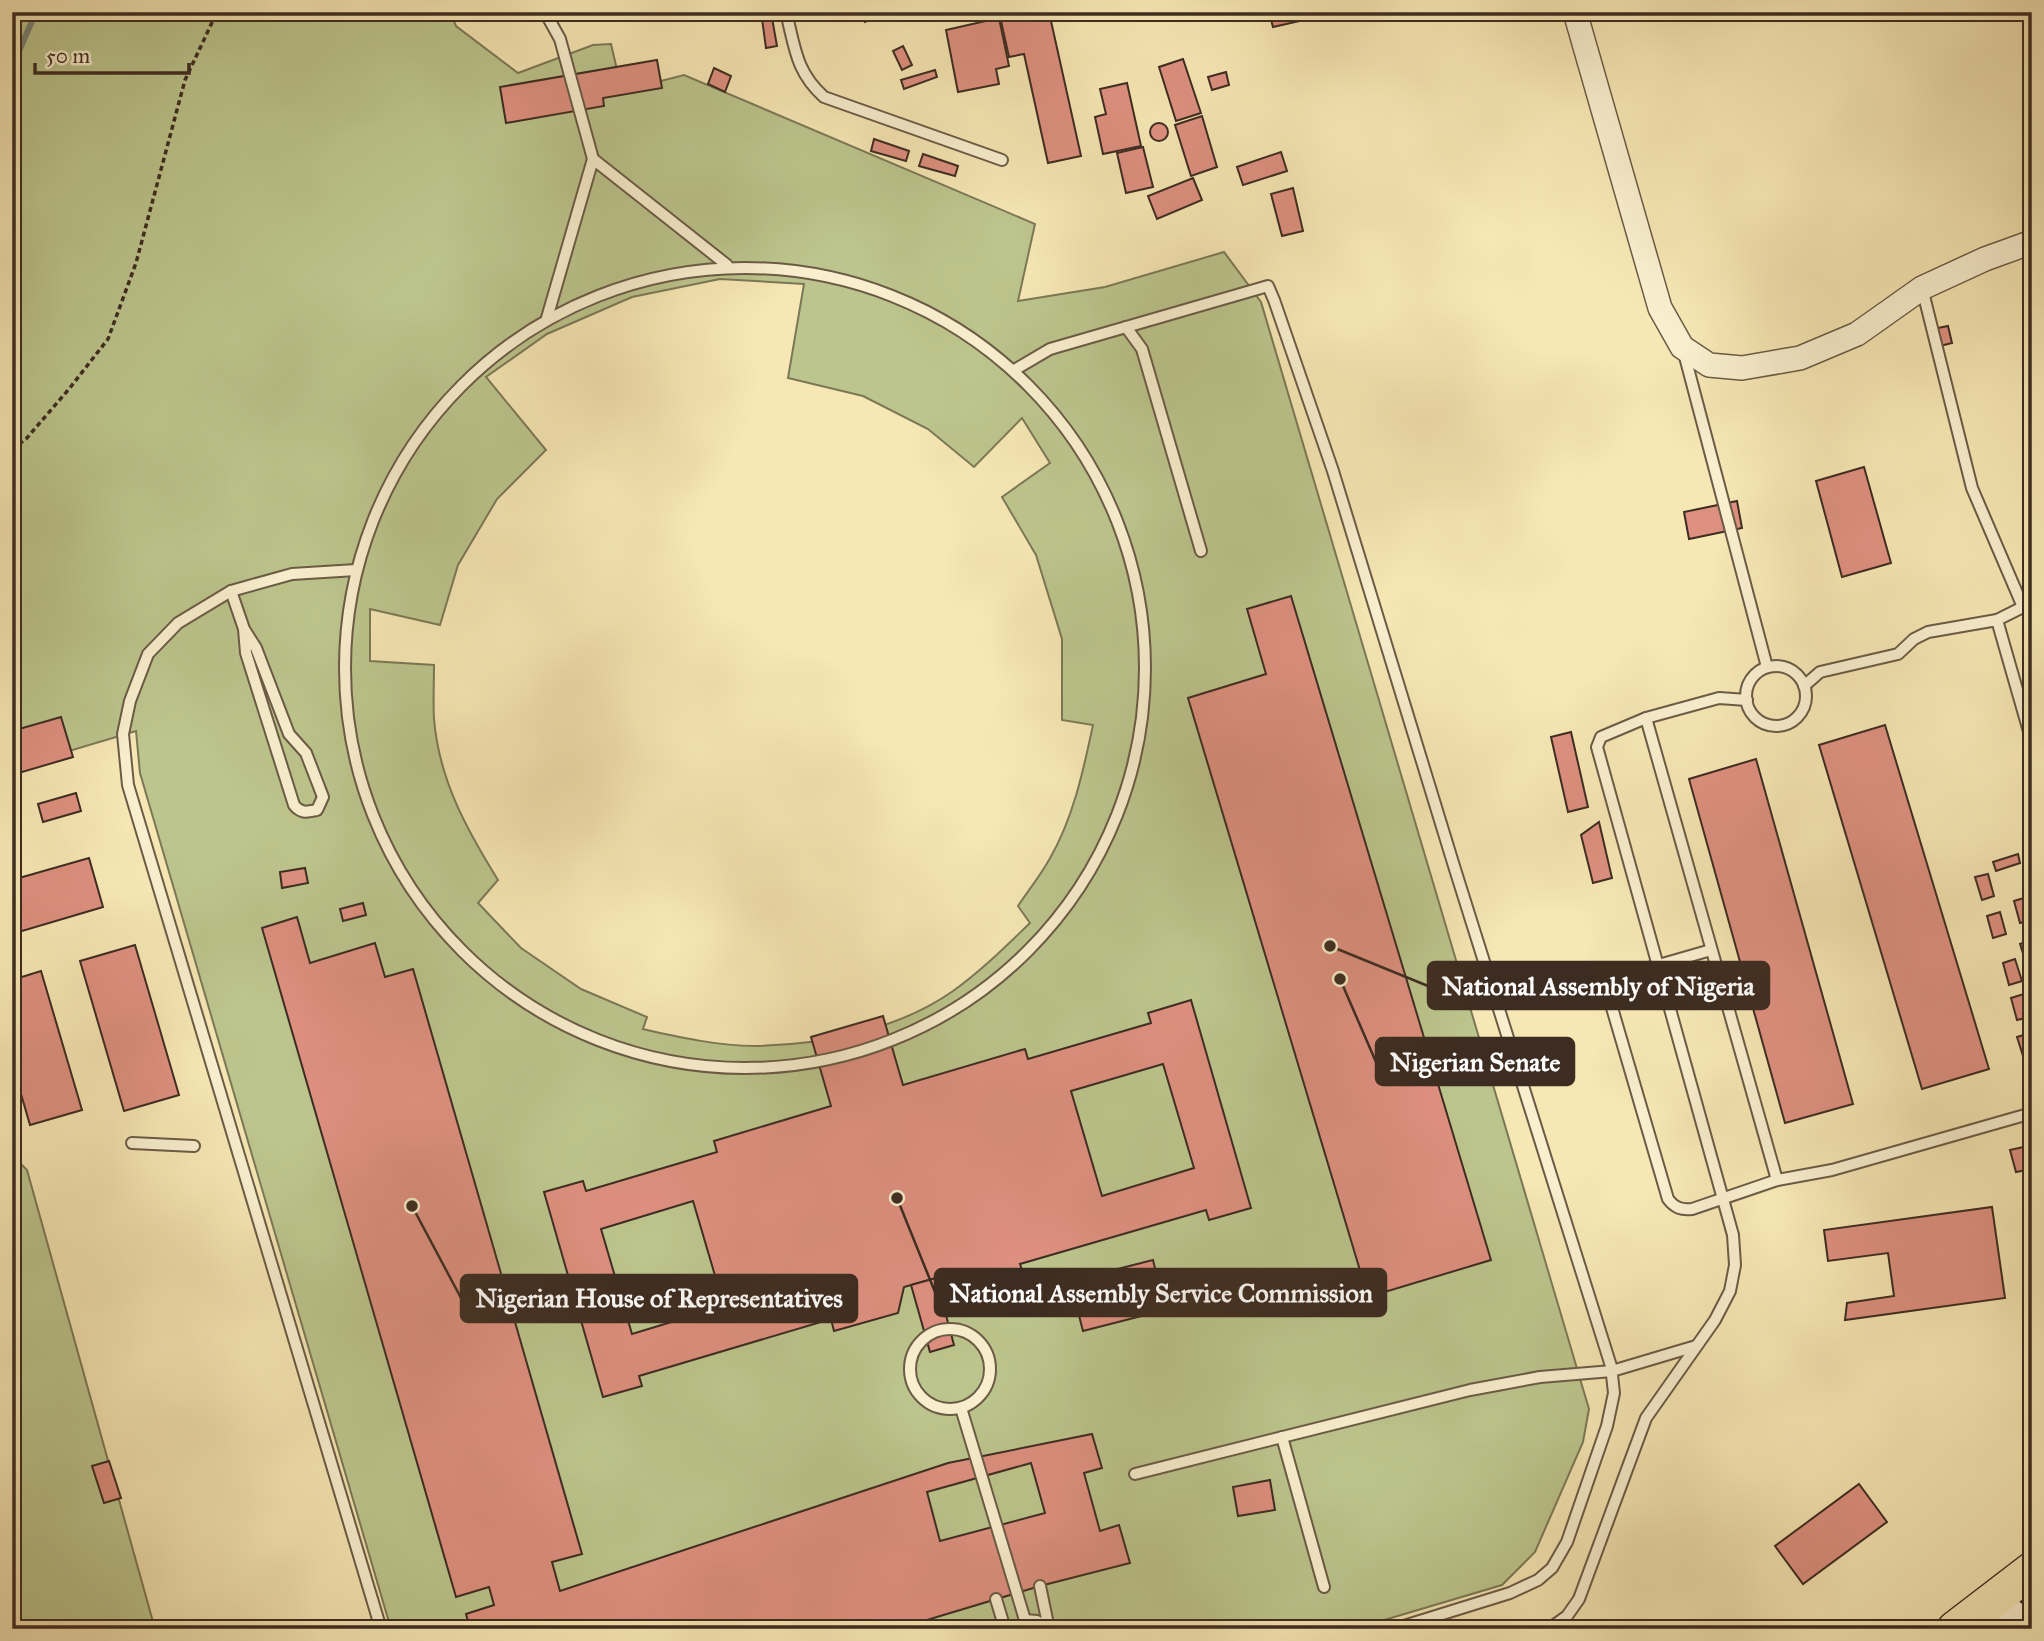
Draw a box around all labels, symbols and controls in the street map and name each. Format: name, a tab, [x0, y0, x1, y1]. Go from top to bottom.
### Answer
scale bar	[35, 32, 189, 76]
text: 50 m	[46, 43, 91, 69]
callout: National Assembly of Nigeria	[1428, 962, 1769, 1009]
text: National Assembly of Nigeria	[1441, 970, 1756, 1003]
callout: Nigerian Senate	[1376, 1038, 1574, 1085]
text: Nigerian Senate	[1390, 1046, 1560, 1079]
callout: National Assembly Service Commission	[935, 1269, 1386, 1316]
callout: Nigerian House of Representatives	[461, 1275, 857, 1322]
text: National Assembly Service Commission	[949, 1277, 1373, 1309]
text: Nigerian House of Representatives	[475, 1282, 843, 1315]

